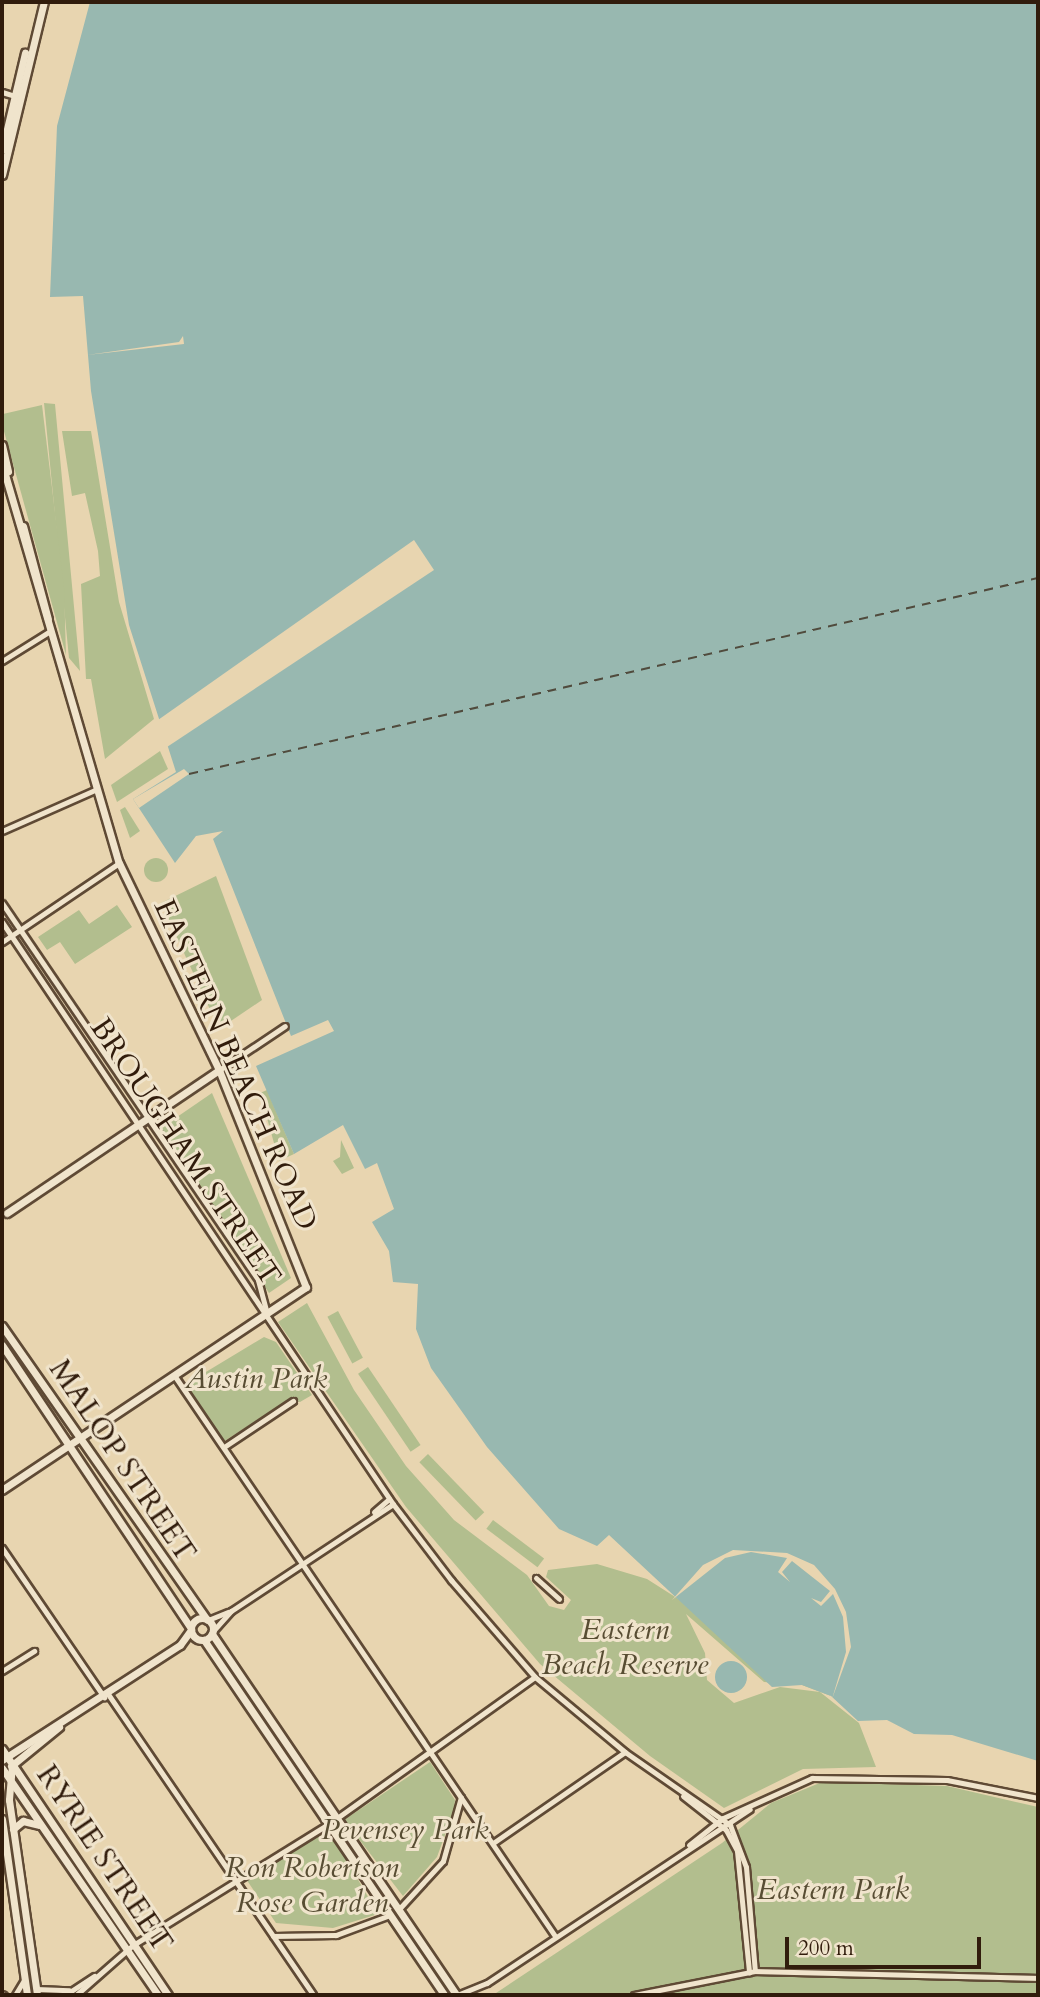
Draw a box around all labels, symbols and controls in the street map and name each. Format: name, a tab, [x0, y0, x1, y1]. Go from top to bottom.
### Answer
street label: EASTERN BEACH ROAD	[146, 894, 324, 1236]
street label: BROUGHAM STREET	[82, 1011, 288, 1293]
street label: MALOP STREET	[41, 1353, 203, 1569]
park label: Austin Park	[185, 1361, 327, 1397]
park label: Eastern Beach Reserve	[542, 1612, 708, 1682]
street label: RYRIE STREET	[28, 1759, 180, 1959]
park label: Pevensey Park	[321, 1812, 489, 1848]
park label: Ron Robertson Rose Garden	[225, 1850, 399, 1920]
park label: Eastern Park	[757, 1872, 909, 1908]
scale bar	[788, 1924, 984, 1968]
text: 200 m	[798, 1934, 854, 1963]

